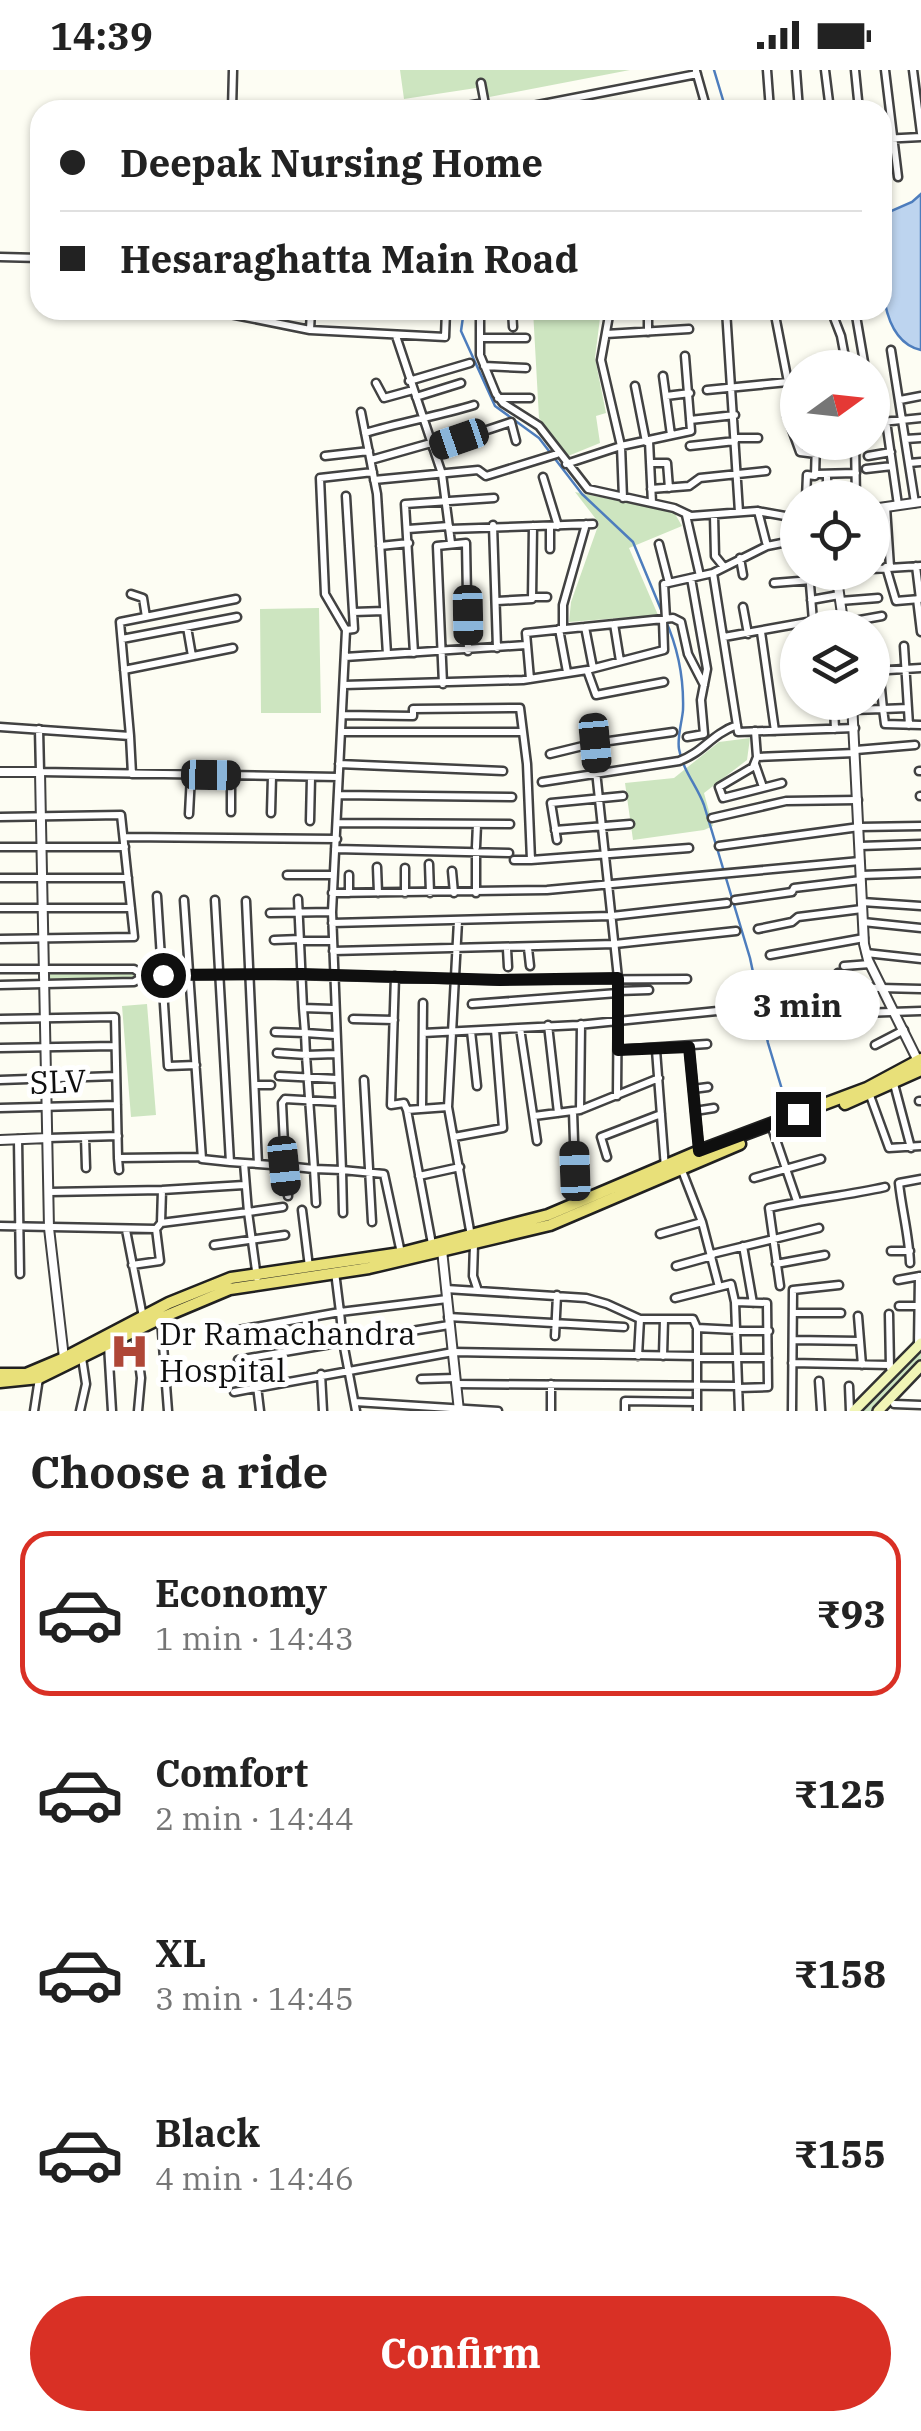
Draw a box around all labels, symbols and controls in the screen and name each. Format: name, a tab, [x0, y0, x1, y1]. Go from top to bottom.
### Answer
text: 14:39	[50, 11, 153, 60]
text: Deepak Nursing Home	[120, 138, 543, 187]
text: Hesaraghatta Main Road	[120, 234, 579, 283]
north arrow	[780, 350, 890, 460]
map controls	[780, 350, 890, 720]
car	[426, 415, 492, 463]
button: locate	[780, 480, 890, 590]
car	[452, 585, 484, 645]
button: layers	[780, 610, 890, 720]
car	[577, 712, 613, 774]
car	[181, 759, 241, 791]
route start	[141, 953, 186, 998]
callout: 3 min	[716, 969, 880, 1039]
text: 3 min	[753, 984, 842, 1026]
street label: SLV	[29, 1059, 87, 1103]
route end	[776, 1092, 821, 1137]
car	[266, 1135, 302, 1197]
car	[559, 1140, 591, 1202]
place label: Dr Ramachandra Hospital	[159, 1312, 416, 1391]
hospital icon: Dr Ramachandra Hospital	[108, 1331, 150, 1373]
text: Choose a ride	[30, 1442, 328, 1500]
text: Economy	[155, 1568, 327, 1617]
icon: car	[35, 1569, 125, 1659]
text: ₹93	[816, 1589, 886, 1638]
text: 1 min · 14:43	[155, 1617, 354, 1659]
text: Comfort	[155, 1748, 308, 1797]
icon: car	[35, 1749, 125, 1839]
text: ₹125	[793, 1769, 886, 1818]
text: 2 min · 14:44	[155, 1797, 354, 1839]
text: XL	[155, 1928, 206, 1977]
icon: car	[35, 1929, 125, 2019]
text: ₹158	[793, 1949, 886, 1998]
text: 3 min · 14:45	[155, 1977, 354, 2019]
text: Black	[155, 2108, 260, 2157]
icon: car	[35, 2109, 125, 2199]
text: ₹155	[793, 2129, 886, 2178]
text: 4 min · 14:46	[155, 2157, 354, 2199]
button: Confirm	[30, 2296, 891, 2411]

